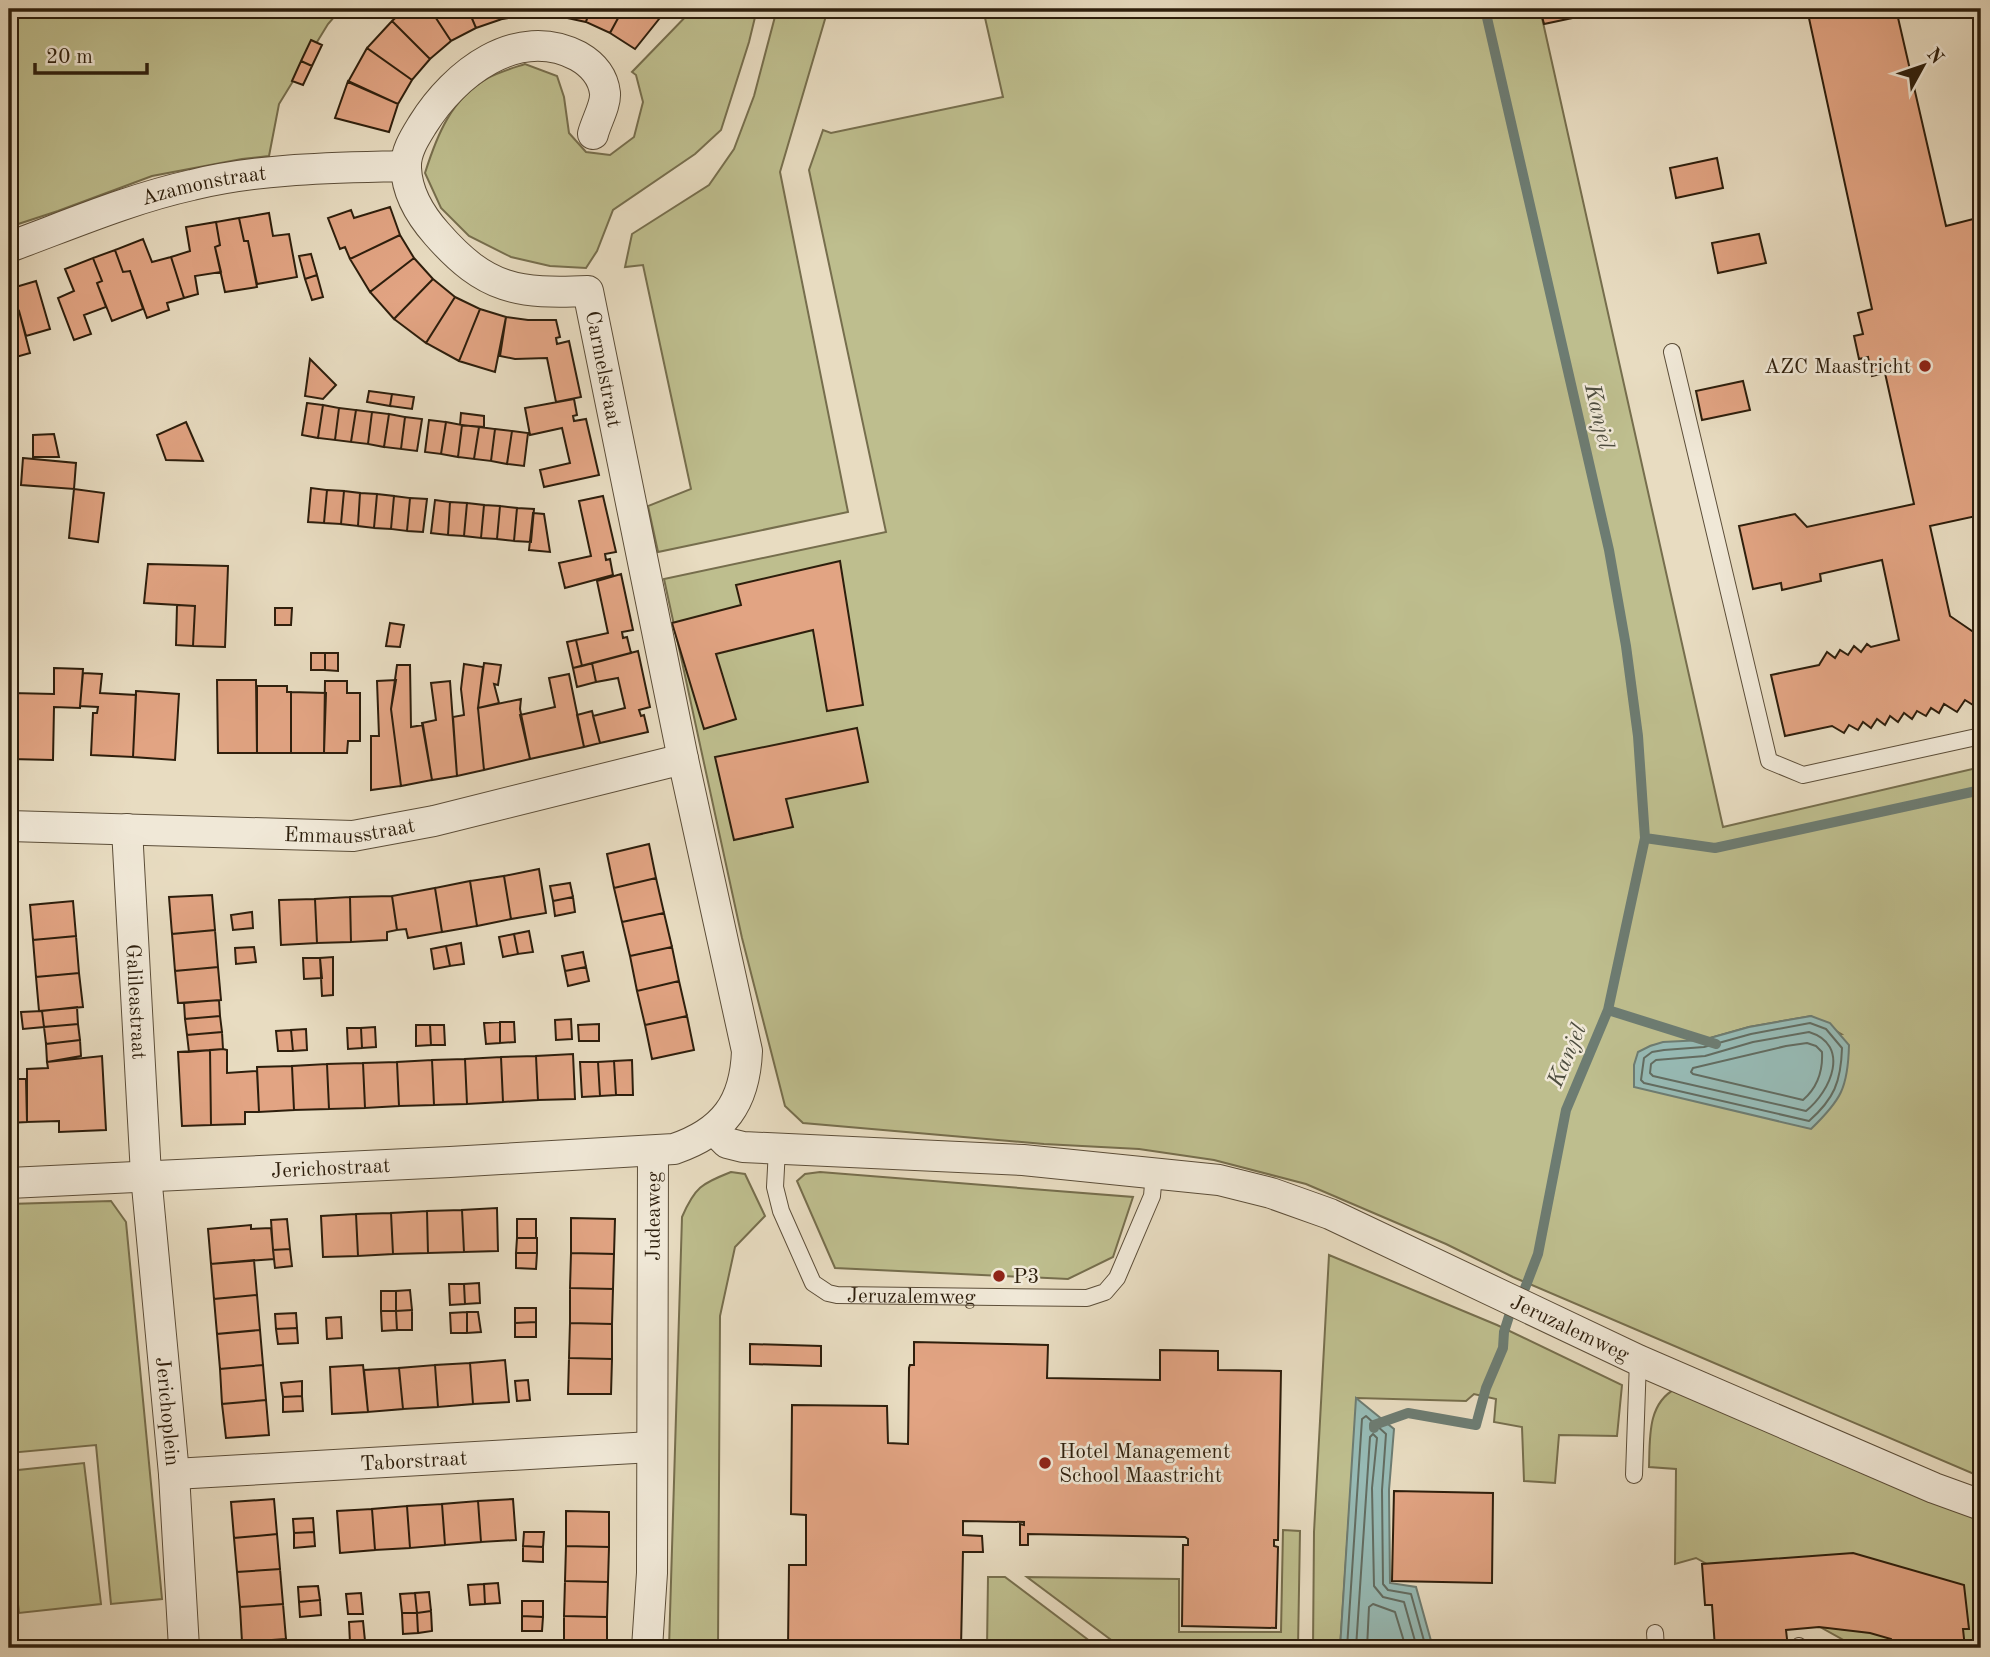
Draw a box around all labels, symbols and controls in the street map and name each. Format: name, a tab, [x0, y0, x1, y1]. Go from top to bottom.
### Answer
scale bar	[35, 32, 147, 76]
north arrow	[1888, 32, 1958, 102]
text: N	[1922, 45, 1946, 69]
text: 20 m	[46, 47, 93, 68]
street label: Azamonstraat	[139, 164, 267, 210]
street label: Carmelstraat	[581, 309, 624, 429]
place label: AZC Maastricht	[1764, 357, 1911, 378]
marker: AZC Maastricht	[1917, 358, 1933, 374]
water label: Kanjel	[1579, 380, 1617, 452]
street label: Emmausstraat	[284, 816, 417, 848]
street label: Galileastraat	[121, 943, 149, 1060]
water label: Kanjel	[1543, 1020, 1592, 1092]
street label: Jerichostraat	[271, 1156, 391, 1183]
street label: Judeaweg	[644, 1171, 665, 1261]
place label: P3	[1013, 1267, 1039, 1288]
marker: P3	[991, 1268, 1007, 1284]
street label: Jeruzalemweg	[847, 1286, 976, 1309]
street label: Jeruzalemweg	[1507, 1292, 1633, 1366]
street label: Jerichoplein	[151, 1356, 182, 1467]
place label: Hotel Management School Maastricht	[1059, 1442, 1230, 1487]
street label: Taborstraat	[360, 1448, 468, 1475]
marker: Hotel Management School Maastricht	[1037, 1455, 1053, 1471]

